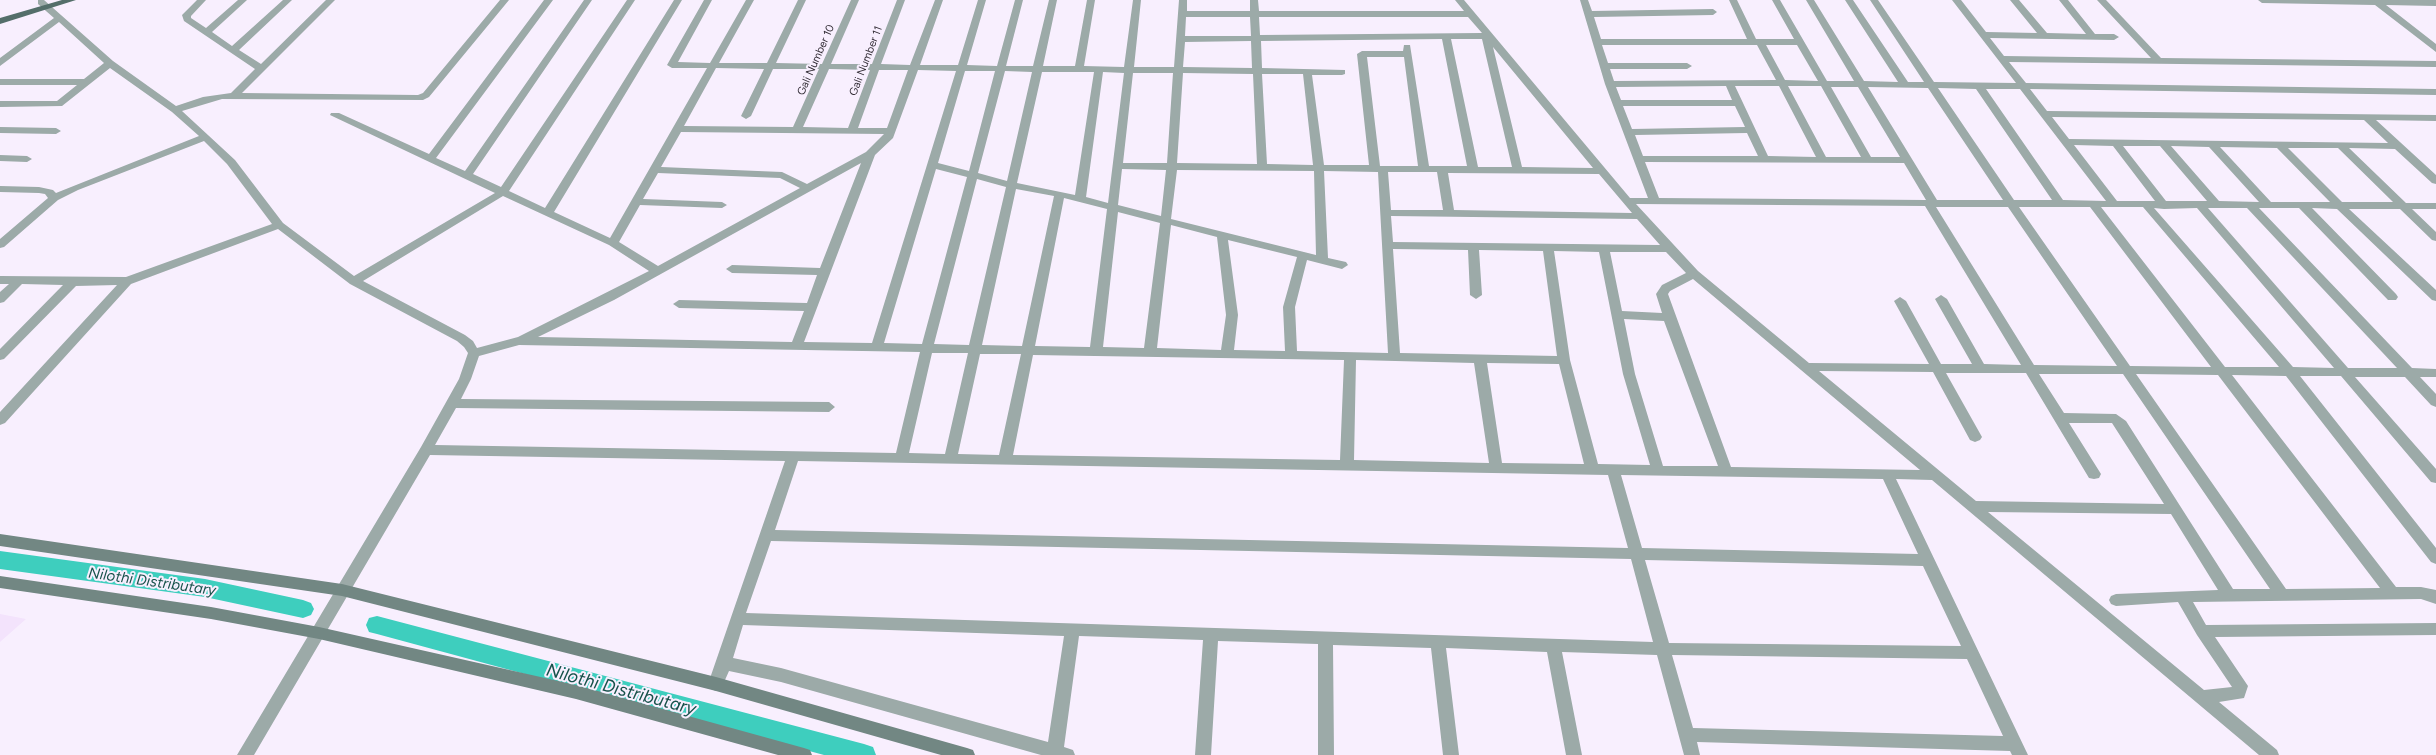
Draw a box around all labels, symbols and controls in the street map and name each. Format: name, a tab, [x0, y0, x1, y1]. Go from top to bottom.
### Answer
street label: Gali Number 10	[794, 23, 838, 97]
street label: Gali Number 11	[847, 24, 885, 98]
water label: Nilothi Distributary	[87, 564, 217, 600]
water label: Nilothi Distributary	[544, 660, 698, 720]

